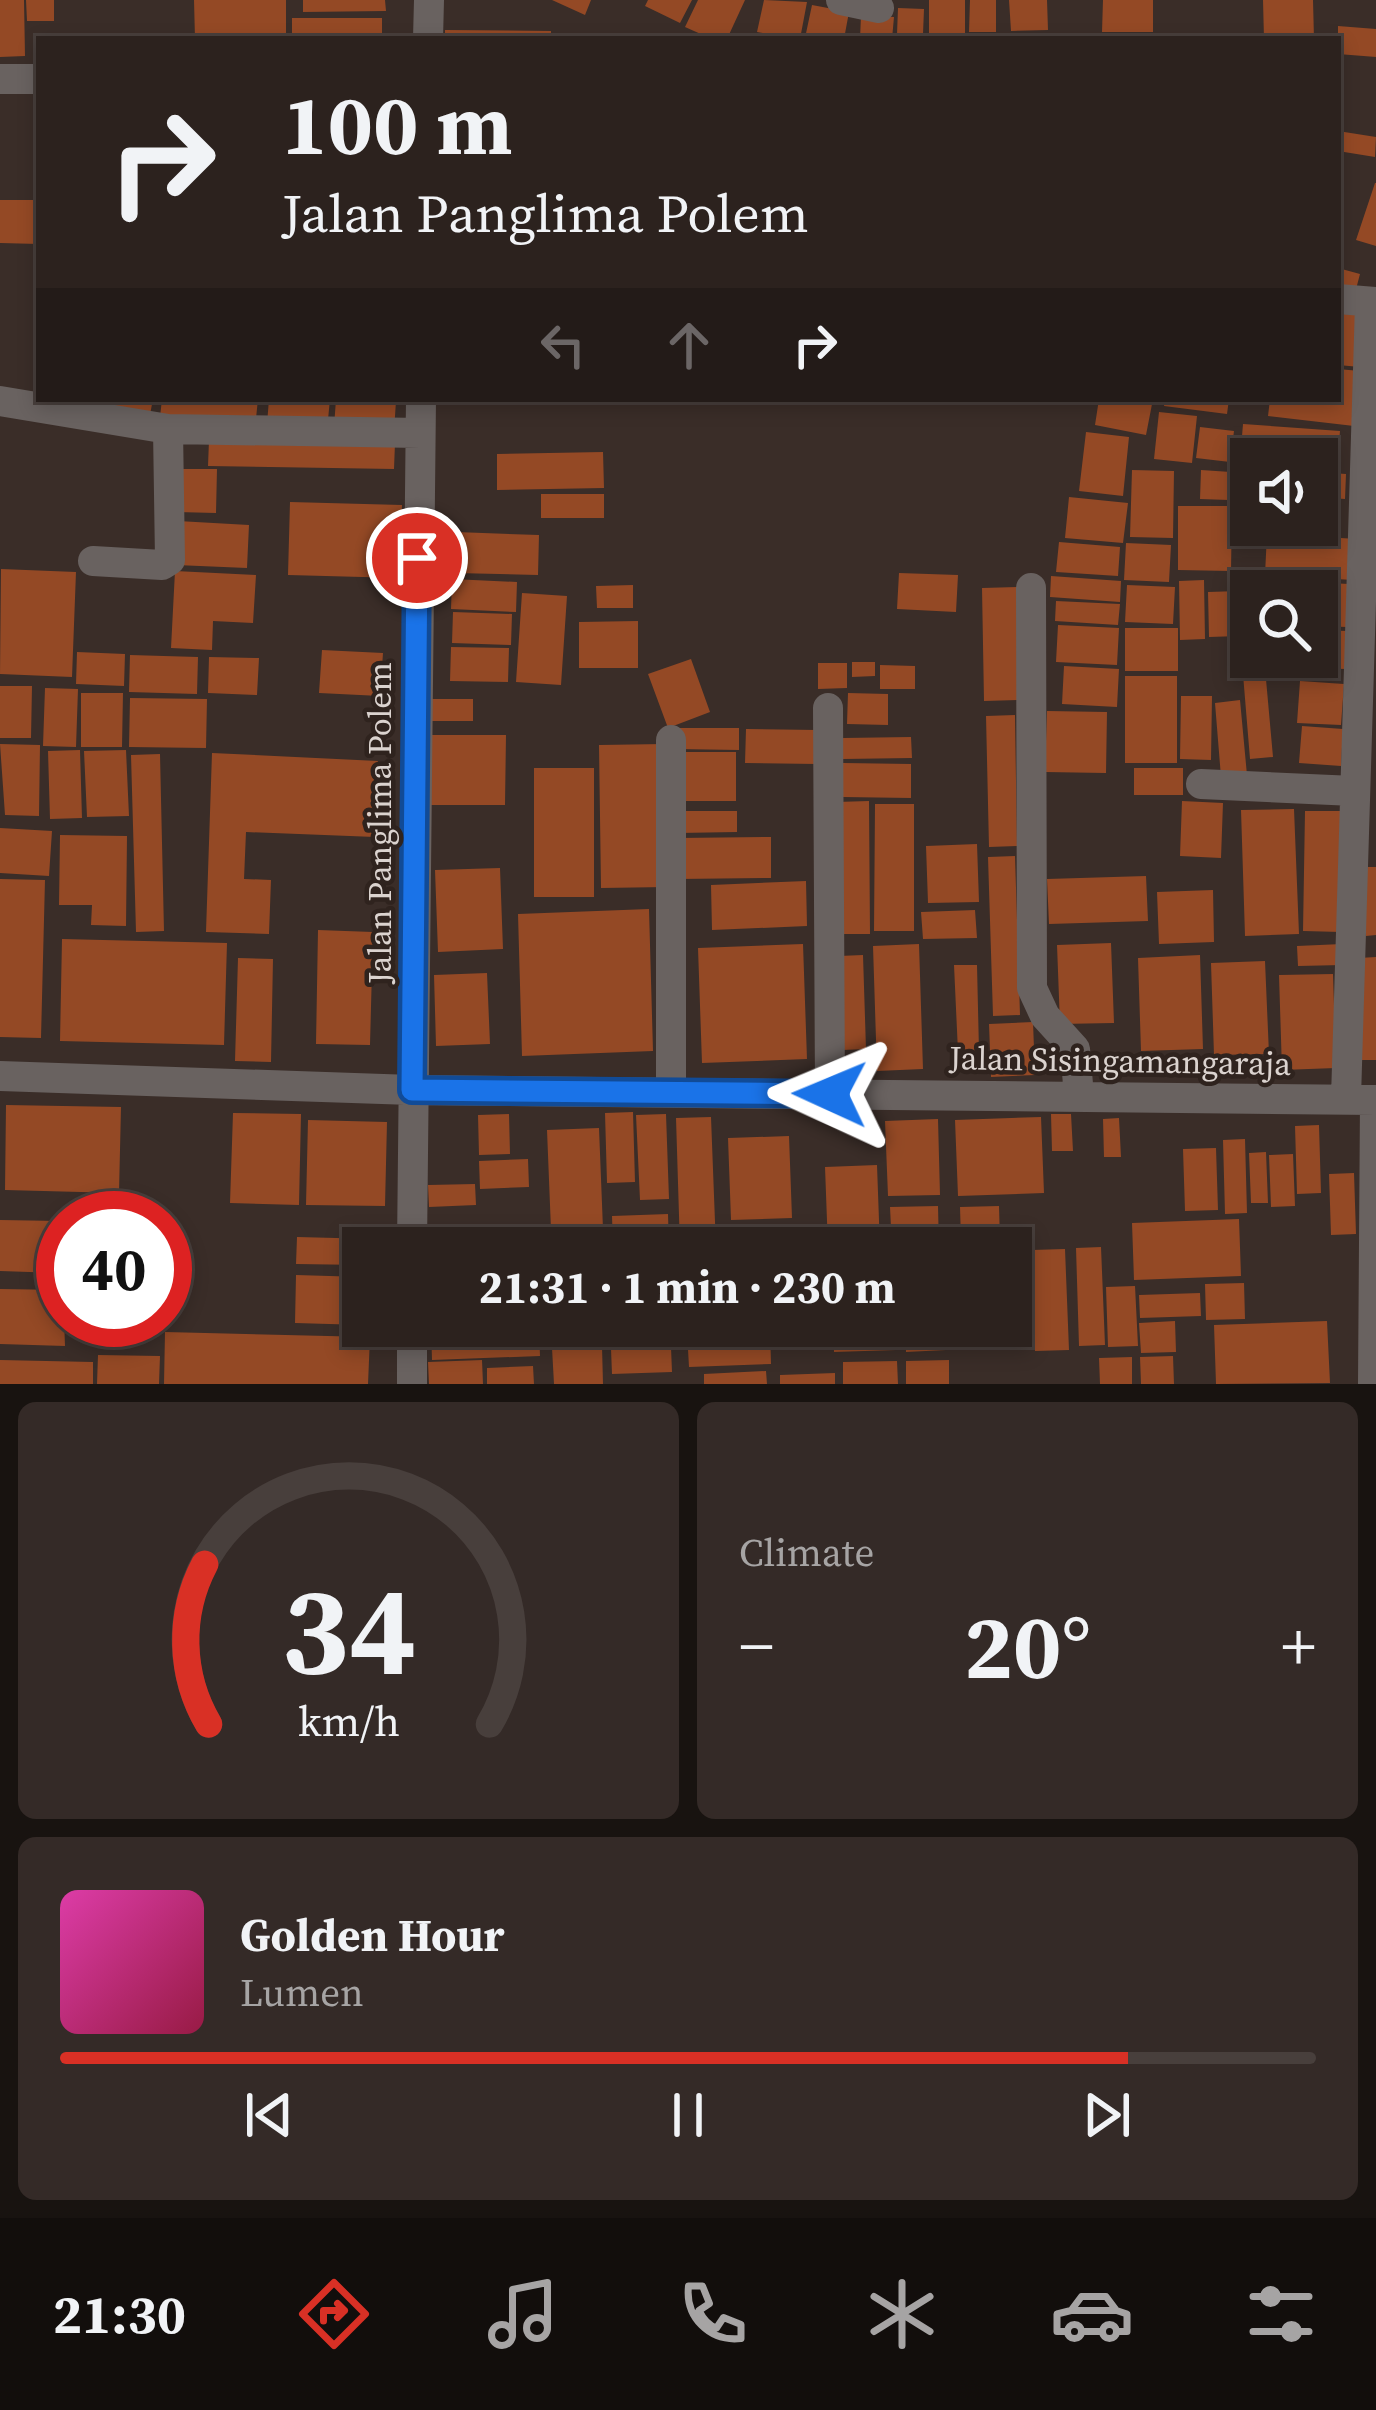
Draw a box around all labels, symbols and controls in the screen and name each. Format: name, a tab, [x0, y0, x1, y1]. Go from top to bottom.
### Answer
text: 100 m	[282, 67, 513, 182]
icon: right	[84, 84, 240, 240]
text: Jalan Panglima Polem	[282, 176, 809, 250]
icon: left	[530, 312, 596, 378]
icon: ahead	[656, 312, 722, 378]
icon: right	[782, 312, 848, 378]
map controls	[1230, 438, 1338, 678]
button: sound	[1230, 438, 1338, 546]
pin	[366, 507, 468, 609]
icon: arrive	[384, 525, 450, 591]
button: search	[1230, 570, 1338, 678]
street label: Jalan Panglima Polem	[357, 662, 402, 985]
position arrow	[767, 1031, 893, 1157]
street label: Jalan Sisingamangaraja	[948, 1035, 1291, 1086]
speed limit sign: 40	[36, 1191, 192, 1347]
text: 21:31 · 1 min · 230 m	[479, 1256, 895, 1318]
text: Climate	[739, 1526, 874, 1579]
text: 34	[281, 1544, 416, 1715]
text: 20°	[964, 1585, 1091, 1708]
text: −	[739, 1601, 774, 1691]
text: +	[1281, 1601, 1316, 1691]
text: km/h	[297, 1691, 400, 1749]
text: Golden Hour	[240, 1904, 504, 1966]
text: Lumen	[240, 1966, 364, 2019]
icon: previous	[236, 2082, 302, 2148]
icon: pause	[655, 2082, 721, 2148]
icon: next	[1074, 2082, 1140, 2148]
icon: directions	[292, 2272, 376, 2356]
icon: music	[481, 2272, 565, 2356]
icon: phone	[671, 2272, 755, 2356]
icon: climate	[860, 2272, 944, 2356]
icon: car	[1050, 2272, 1134, 2356]
icon: filters	[1239, 2272, 1323, 2356]
text: 21:30	[53, 2277, 186, 2351]

